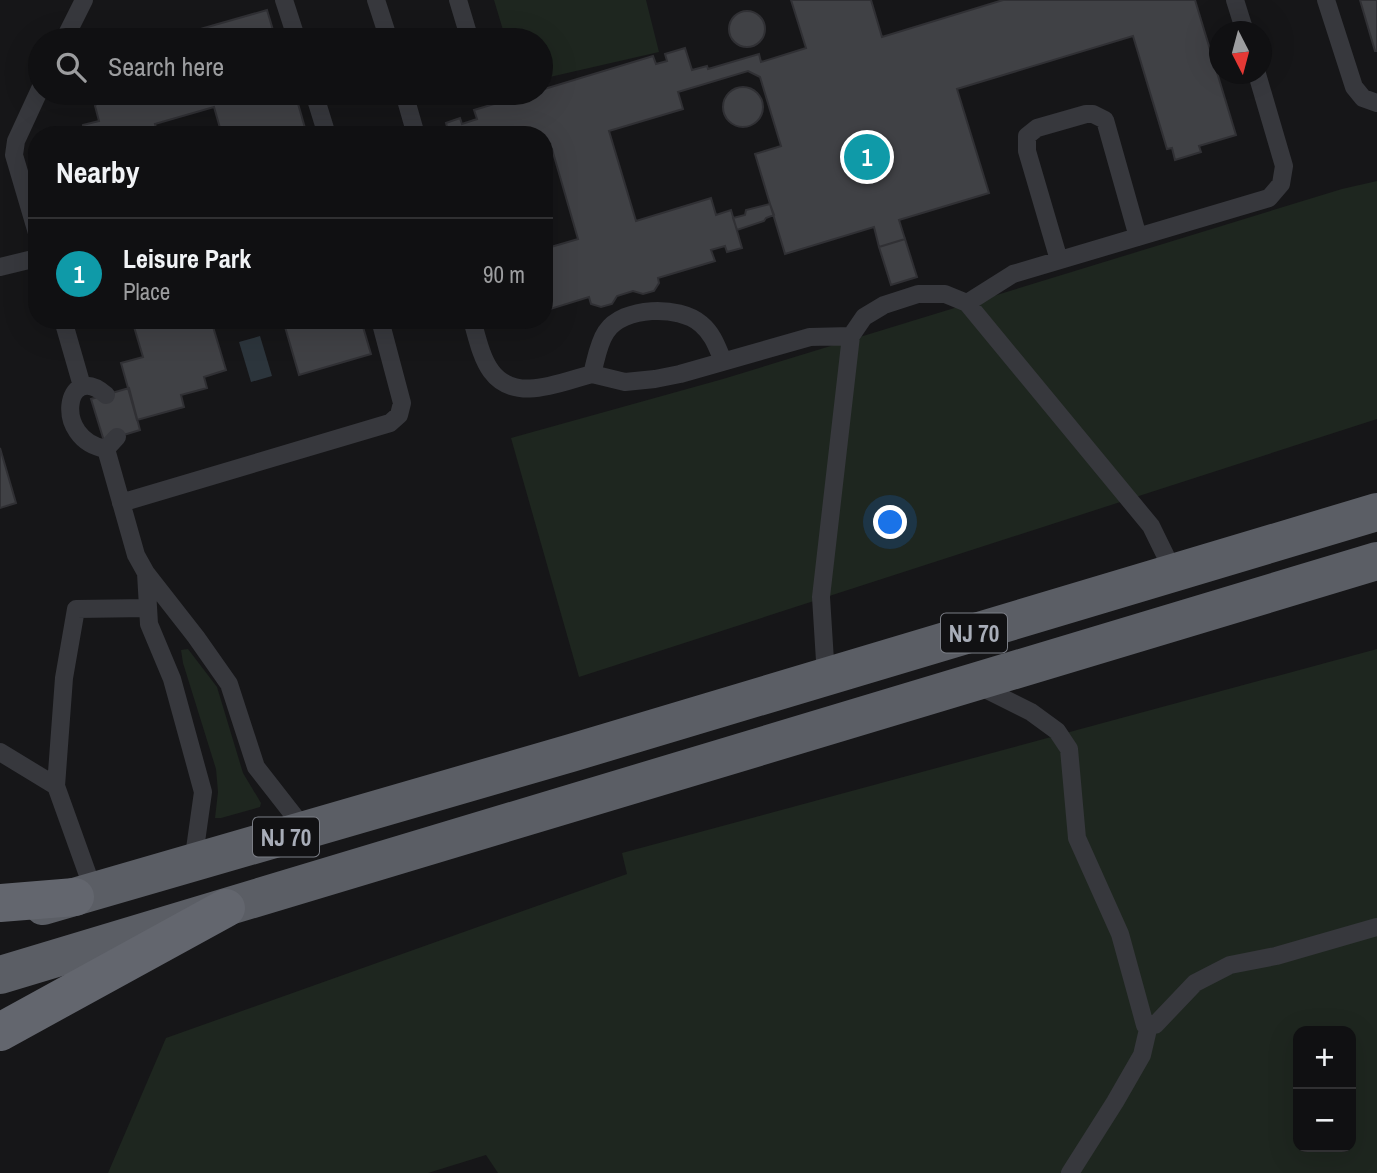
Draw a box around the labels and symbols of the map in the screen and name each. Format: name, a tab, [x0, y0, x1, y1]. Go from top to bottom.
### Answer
north arrow	[1209, 21, 1272, 84]
pin: 1	[844, 131, 890, 183]
your location	[873, 505, 907, 539]
road number: NJ 70	[941, 614, 1007, 652]
road number: NJ 70	[253, 818, 319, 856]

